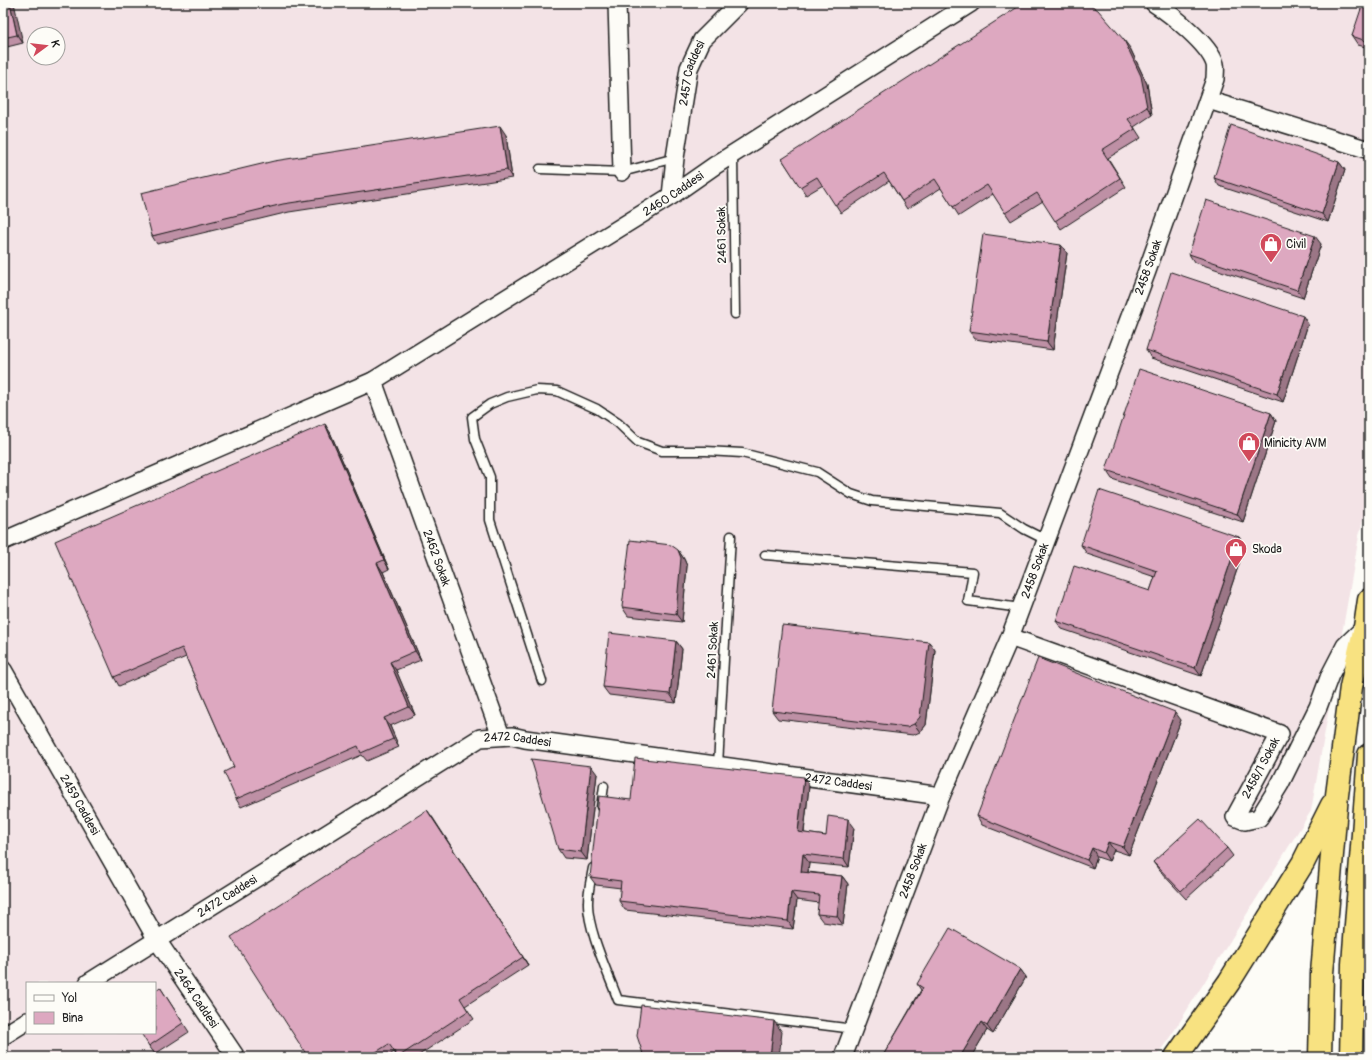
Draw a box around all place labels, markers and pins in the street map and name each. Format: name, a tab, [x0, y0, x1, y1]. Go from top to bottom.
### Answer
shop icon: Civil	[1258, 231, 1284, 264]
place label: Civil	[1286, 237, 1306, 252]
shop icon: Minicity AVM	[1236, 430, 1262, 463]
place label: Minicity AVM	[1264, 436, 1327, 451]
shop icon: Skoda	[1223, 536, 1249, 569]
place label: Skoda	[1252, 542, 1282, 557]

